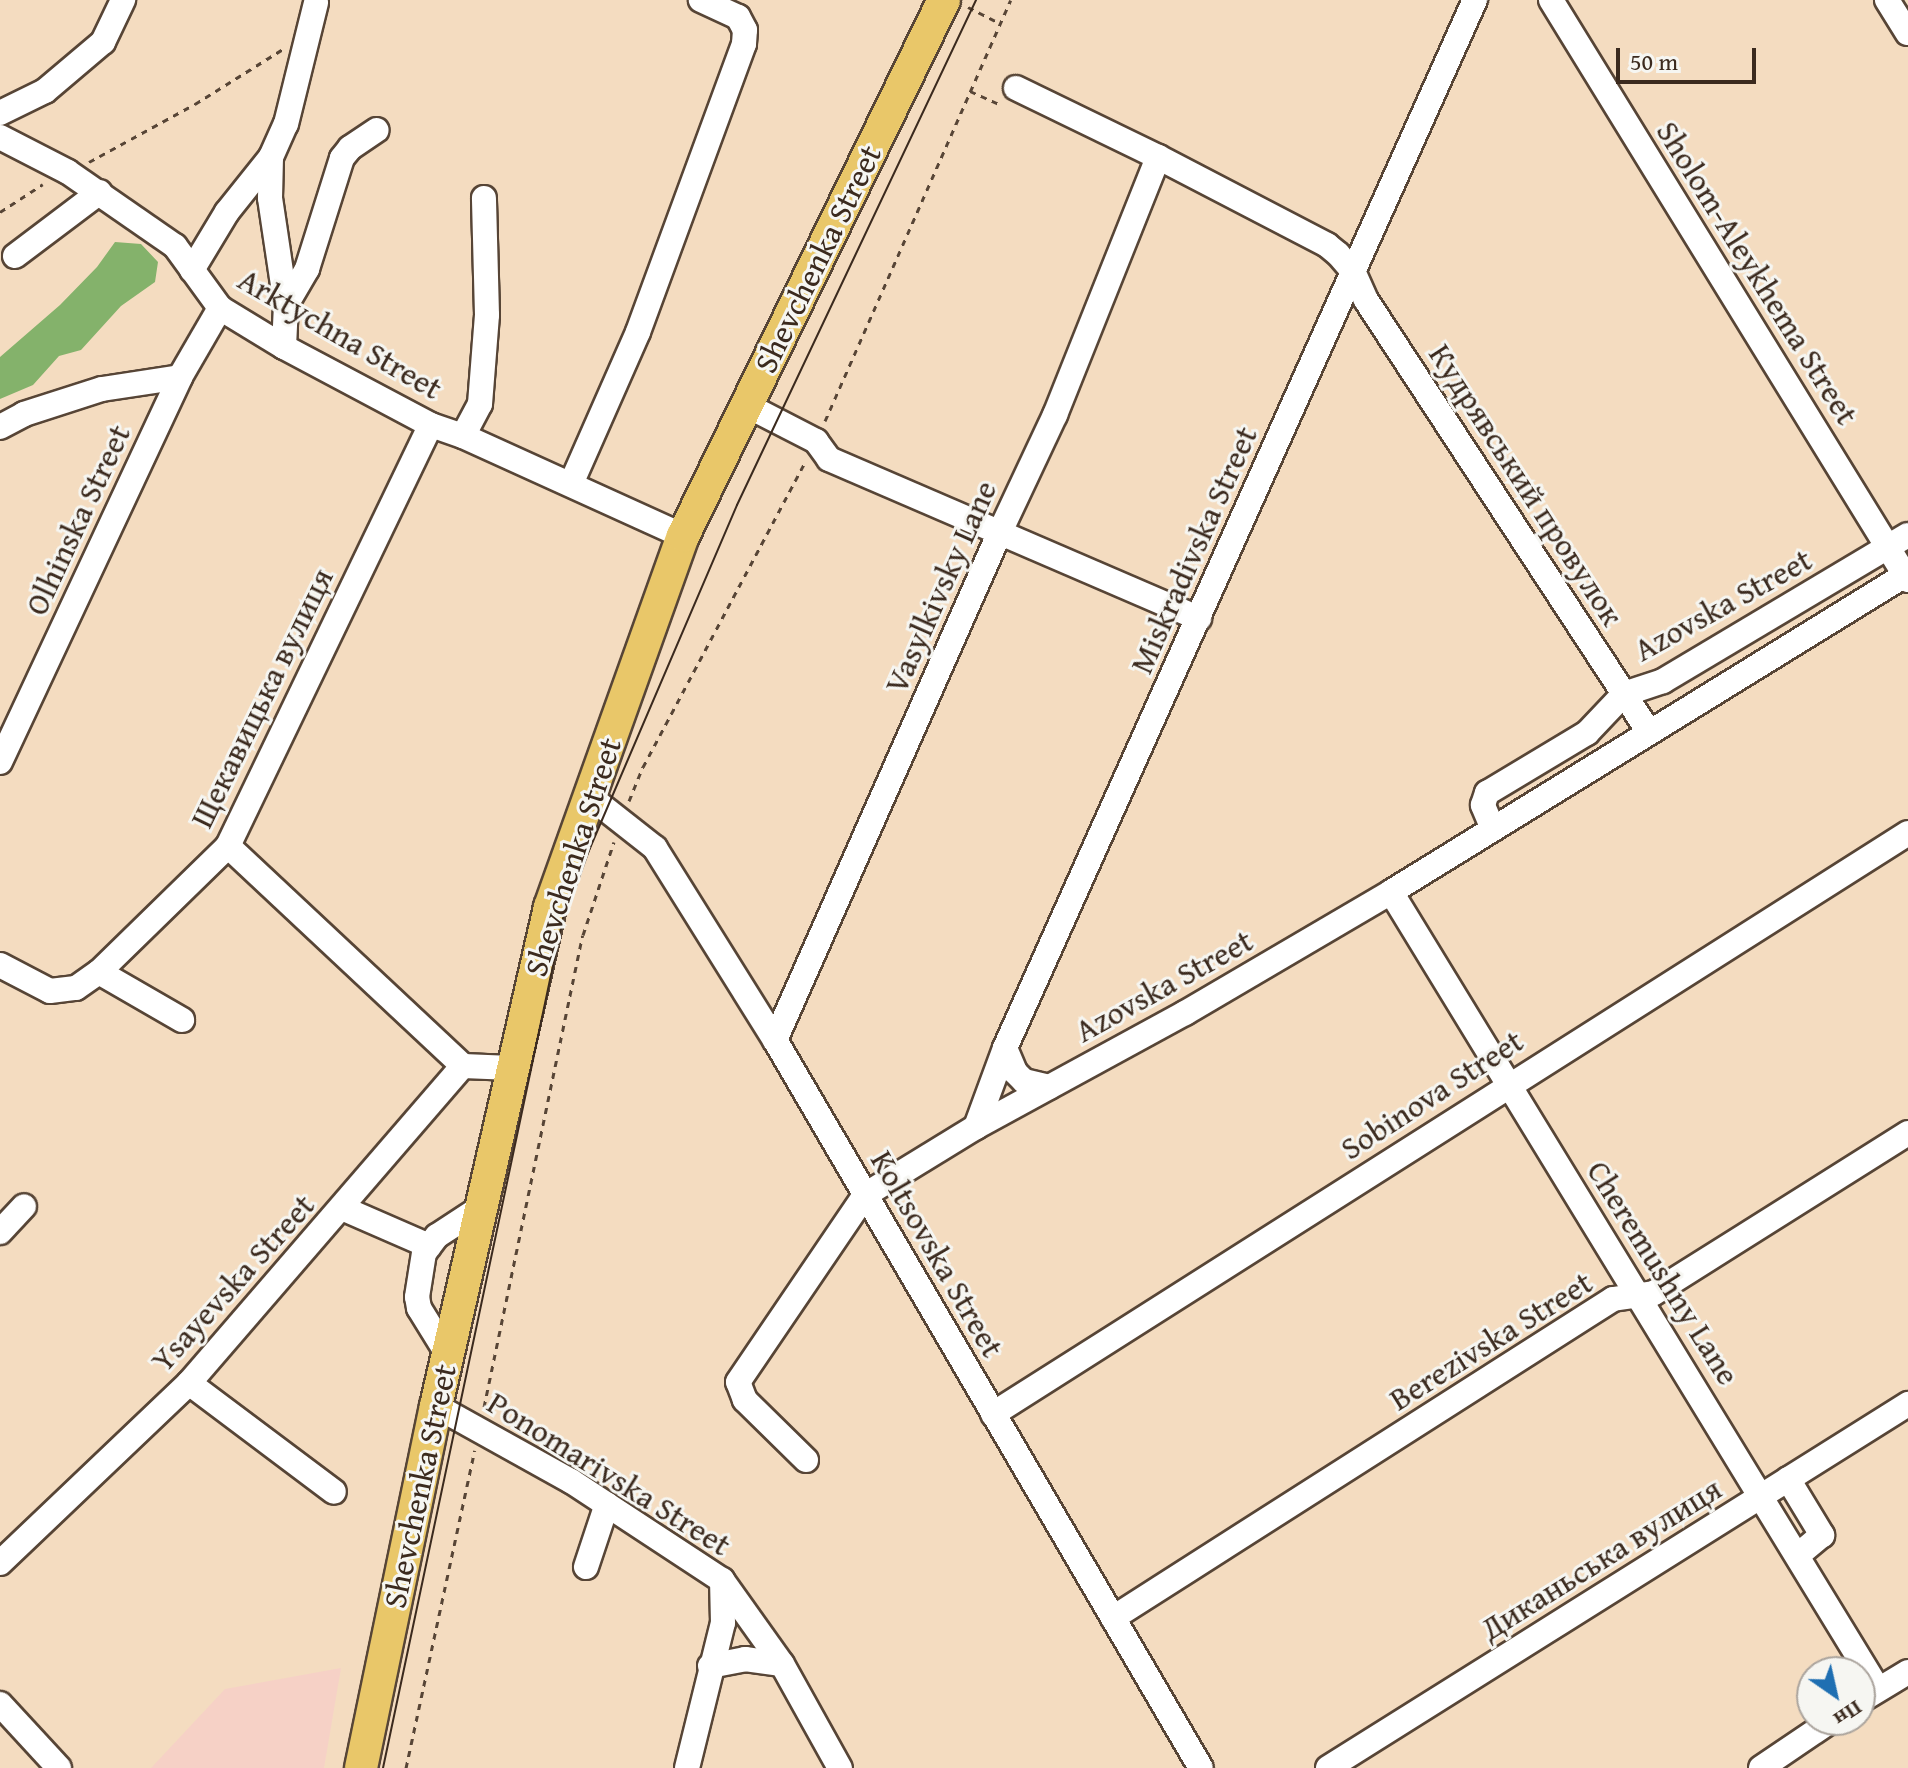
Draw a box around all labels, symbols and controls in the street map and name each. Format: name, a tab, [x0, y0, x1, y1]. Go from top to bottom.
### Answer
scale bar	[1620, 32, 1760, 82]
text: 50 m	[1630, 44, 1678, 79]
street label: Sholom-Aleykhema Street	[1648, 114, 1866, 432]
street label: Shevchenka Street	[746, 139, 890, 379]
street label: Arktychna Street	[231, 260, 449, 408]
street label: Кудрявський провулок	[1421, 337, 1631, 633]
street label: Olhinska Street	[17, 419, 139, 621]
street label: Miskradivska Street	[1122, 421, 1266, 679]
street label: Vasylkivsky Lane	[877, 475, 1005, 699]
street label: Azovska Street	[1627, 540, 1819, 670]
street label: Щекавицька вулиця	[183, 562, 341, 834]
street label: Shevchenka Street	[516, 733, 630, 981]
street label: Azovska Street	[1068, 921, 1260, 1051]
street label: Sobinova Street	[1334, 1022, 1530, 1168]
street label: Koltsovska Street	[862, 1144, 1012, 1364]
street label: Cheremushny Lane	[1579, 1154, 1747, 1392]
street label: Ysayevska Street	[143, 1186, 323, 1380]
street label: Berezivska Street	[1383, 1263, 1599, 1419]
street label: Shevchenka Street	[375, 1360, 465, 1612]
street label: Ponomarivska Street	[480, 1384, 738, 1564]
street label: Диканьська вулиця	[1474, 1469, 1728, 1649]
north arrow	[1796, 1656, 1876, 1736]
text: Пн	[1828, 1693, 1869, 1735]

